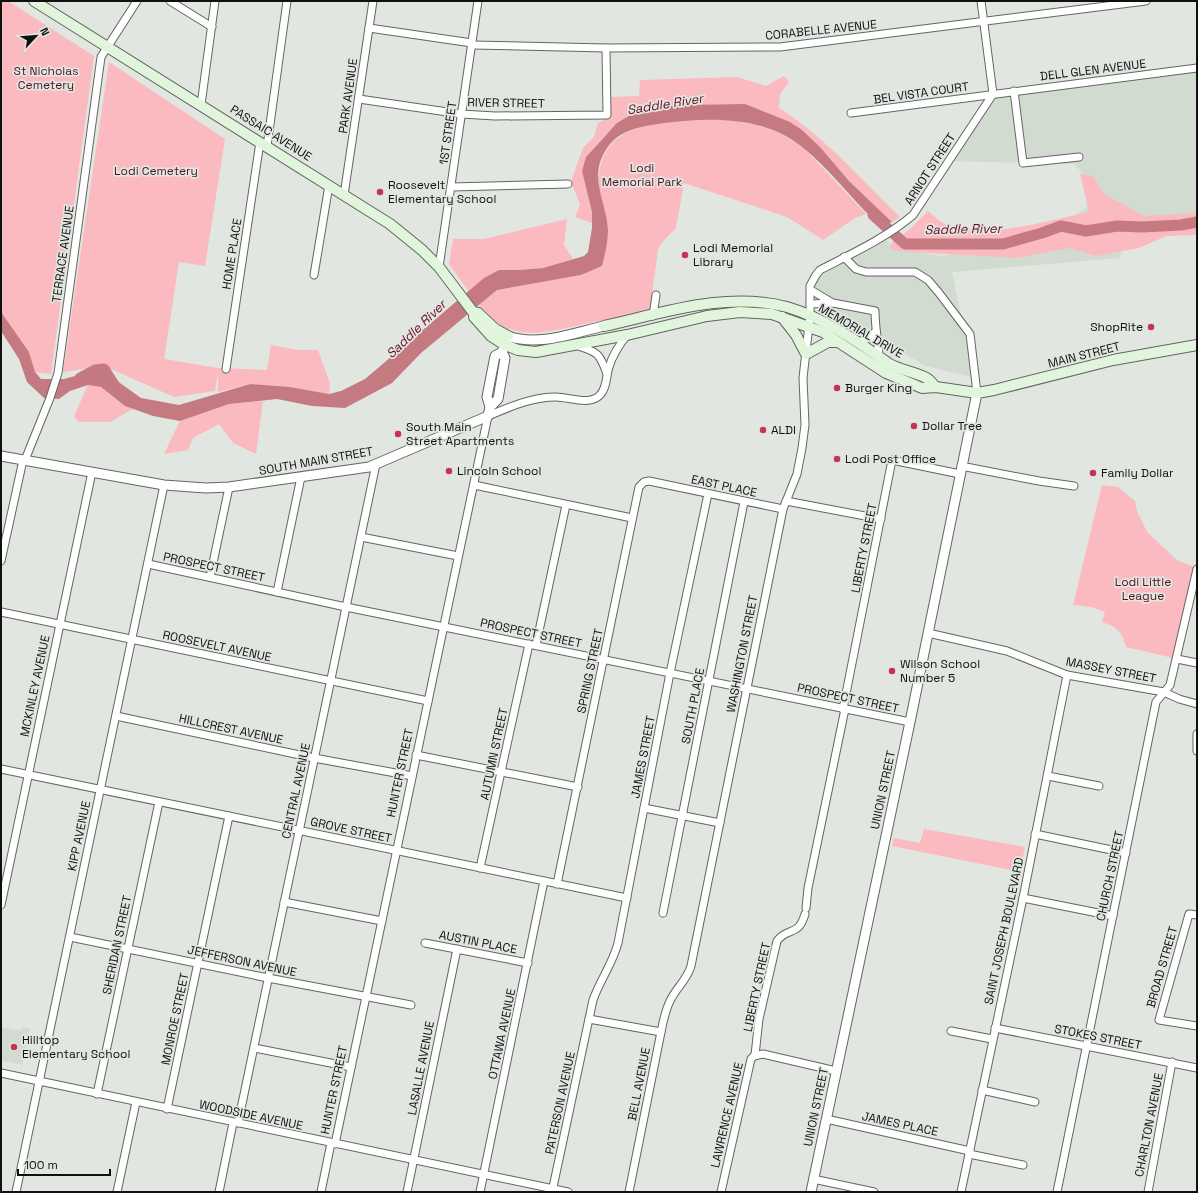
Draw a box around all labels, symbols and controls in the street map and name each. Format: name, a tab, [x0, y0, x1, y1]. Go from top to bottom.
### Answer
north arrow	[16, 16, 56, 56]
street label: CORABELLE AVENUE	[764, 16, 878, 44]
text: N	[37, 25, 53, 38]
street label: DELL GLEN AVENUE	[1039, 56, 1147, 84]
street label: PARK AVENUE	[335, 57, 361, 135]
park label: St Nicholas Cemetery	[14, 63, 78, 93]
street label: BEL VISTA COURT	[872, 78, 970, 108]
water label: Saddle River	[626, 89, 706, 118]
street label: RIVER STREET	[467, 94, 545, 112]
street label: 1ST STREET	[436, 100, 460, 166]
street label: PASSAIC AVENUE	[227, 101, 315, 165]
street label: ARNOT STREET	[901, 130, 959, 208]
park label: Lodi Memorial Park	[602, 160, 683, 190]
park label: Lodi Cemetery	[114, 163, 198, 179]
place label: Roosevelt Elementary School	[388, 177, 496, 207]
marker: Roosevelt Elementary School	[375, 187, 385, 197]
street label: TERRACE AVENUE	[48, 204, 78, 303]
street label: HOME PLACE	[218, 217, 246, 291]
water label: Saddle River	[924, 220, 1004, 238]
place label: Lodi Memorial Library	[693, 240, 773, 270]
marker: Lodi Memorial Library	[680, 250, 690, 260]
water label: Saddle River	[382, 295, 451, 362]
street label: MEMORIAL DRIVE	[816, 300, 907, 362]
place label: ShopRite	[1090, 319, 1143, 335]
marker: ShopRite	[1146, 322, 1156, 332]
street label: MAIN STREET	[1046, 338, 1122, 372]
place label: Burger King	[845, 380, 912, 396]
marker: Burger King	[832, 383, 842, 393]
place label: Dollar Tree	[922, 418, 982, 434]
place label: South Main Street Apartments	[406, 419, 514, 449]
marker: Dollar Tree	[909, 421, 919, 431]
place label: ALDI	[771, 422, 796, 438]
marker: ALDI	[758, 425, 768, 435]
marker: South Main Street Apartments	[393, 429, 403, 439]
street label: SOUTH MAIN STREET	[258, 443, 374, 479]
place label: Lodi Post Office	[845, 451, 936, 467]
marker: Lodi Post Office	[832, 454, 842, 464]
place label: Lincoln School	[457, 463, 541, 479]
place label: Family Dollar	[1101, 465, 1174, 481]
marker: Lincoln School	[444, 466, 454, 476]
marker: Family Dollar	[1088, 468, 1098, 478]
street label: EAST PLACE	[690, 471, 759, 501]
street label: LIBERTY STREET	[847, 502, 881, 594]
street label: PROSPECT STREET	[162, 548, 266, 586]
park label: Lodi Little League	[1115, 574, 1171, 604]
street label: WASHINGTON STREET	[723, 594, 761, 714]
street label: PROSPECT STREET	[479, 614, 583, 652]
street label: ROOSEVELT AVENUE	[161, 627, 273, 665]
street label: SPRING STREET	[573, 627, 607, 715]
street label: MCKINLEY AVENUE	[16, 633, 54, 738]
street label: MASSEY STREET	[1064, 653, 1158, 687]
place label: Wilson School Number 5	[900, 656, 980, 686]
street label: SOUTH PLACE	[678, 666, 708, 745]
marker: Wilson School Number 5	[887, 666, 897, 676]
street label: PROSPECT STREET	[796, 679, 900, 717]
street label: AUTUMN STREET	[476, 706, 512, 802]
street label: HILLCREST AVENUE	[177, 710, 285, 748]
street label: JAMES STREET	[627, 714, 659, 800]
street label: HUNTER STREET	[383, 727, 417, 819]
street label: CENTRAL AVENUE	[278, 741, 314, 840]
street label: UNION STREET	[867, 749, 899, 831]
street label: KIPP AVENUE	[64, 799, 94, 873]
street label: GROVE STREET	[309, 814, 393, 846]
street label: CHURCH STREET	[1093, 829, 1127, 923]
street label: SAINT JOSEPH BOULEVARD	[981, 856, 1027, 1006]
street label: SHERIDAN STREET	[99, 894, 135, 996]
street label: BROAD STREET	[1143, 924, 1181, 1010]
street label: AUSTIN PLACE	[438, 927, 519, 957]
street label: LIBERTY STREET	[740, 941, 774, 1033]
street label: JEFFERSON AVENUE	[186, 942, 298, 980]
street label: MONROE STREET	[157, 971, 193, 1067]
street label: OTTAWA AVENUE	[485, 987, 519, 1081]
street label: LASALLE AVENUE	[404, 1019, 438, 1116]
street label: STOKES STREET	[1053, 1021, 1143, 1053]
place label: Hilltop Elementary School	[22, 1032, 130, 1062]
marker: Hilltop Elementary School	[9, 1042, 19, 1052]
street label: HUNTER STREET	[317, 1044, 351, 1136]
street label: BELL AVENUE	[624, 1046, 654, 1122]
street label: PATERSON AVENUE	[541, 1050, 579, 1156]
street label: LAWRENCE AVENUE	[707, 1060, 747, 1169]
street label: UNION STREET	[800, 1066, 832, 1148]
street label: CHARLTON AVENUE	[1131, 1071, 1167, 1178]
street label: WOODSIDE AVENUE	[198, 1096, 305, 1134]
street label: JAMES PLACE	[860, 1108, 940, 1140]
scale bar	[18, 1151, 110, 1177]
text: 100 m	[24, 1157, 58, 1173]

